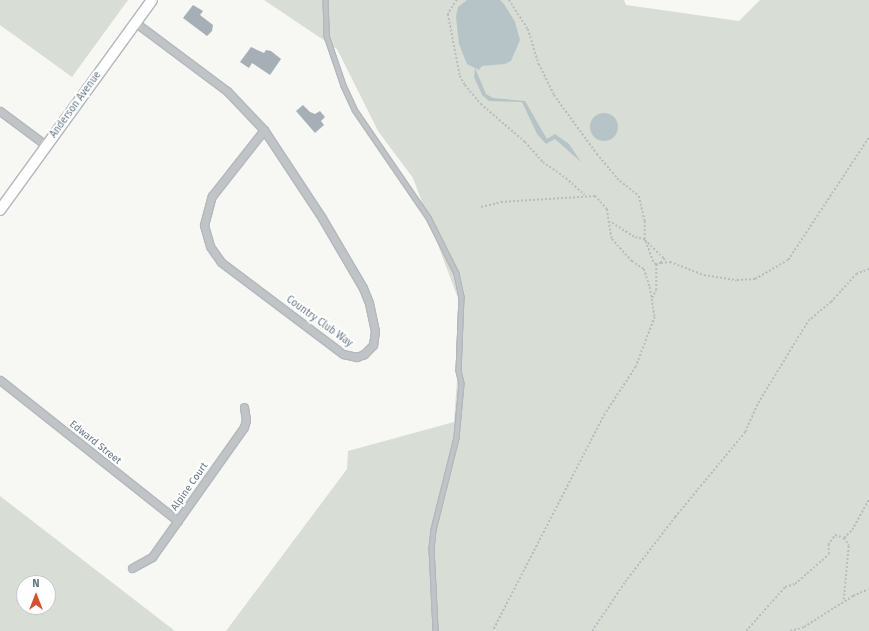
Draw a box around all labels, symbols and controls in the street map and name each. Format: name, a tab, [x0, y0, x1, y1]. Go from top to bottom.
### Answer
street label: Anderson Avenue	[48, 70, 104, 140]
street label: Country Club Way	[284, 294, 354, 350]
street label: Edward Street	[67, 419, 123, 467]
street label: Alpine Court	[169, 461, 211, 513]
north arrow	[16, 575, 56, 615]
text: N	[32, 577, 40, 590]

